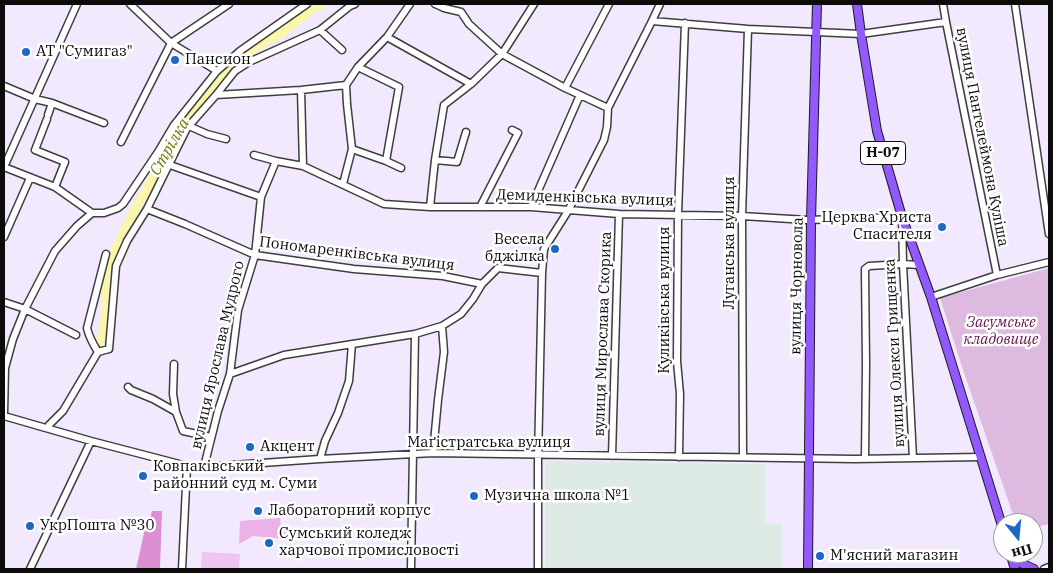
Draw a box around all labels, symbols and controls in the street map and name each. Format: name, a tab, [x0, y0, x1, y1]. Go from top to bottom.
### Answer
street label: вулиця Пантелеймона Куліша	[952, 26, 1012, 248]
place label: АТ "Сумигаз"	[36, 43, 133, 61]
marker: АТ "Сумигаз"	[20, 46, 32, 58]
place label: Пансион	[185, 51, 251, 69]
marker: Пансион	[169, 54, 181, 66]
water label: Стрілка	[146, 115, 194, 179]
road number: Н-07	[860, 142, 906, 164]
street label: Луганська вулиця	[721, 176, 739, 310]
street label: Демиденківська вулиця	[496, 186, 674, 210]
place label: Церква Христа Спасителя	[822, 209, 932, 244]
street label: вулиця Чорновола	[787, 217, 807, 355]
marker: Церква Христа Спасителя	[936, 221, 948, 233]
street label: Куликівська вулиця	[656, 226, 674, 374]
place label: Весела бджілка	[485, 231, 545, 266]
street label: вулиця Мирослава Скорика	[590, 231, 616, 437]
street label: Пономаренківська вулиця	[258, 233, 456, 275]
marker: Весела бджілка	[549, 243, 561, 255]
street label: вулиця Олекси Грищенка	[881, 258, 909, 448]
street label: вулиця Ярослава Мудрого	[188, 259, 248, 451]
park label: Засумське кладовище	[964, 314, 1038, 349]
street label: Маґістратська вулиця	[407, 434, 571, 452]
place label: Акцент	[260, 438, 315, 456]
marker: Акцент	[244, 441, 256, 453]
place label: Ковпаківський районний суд м. Суми	[153, 458, 318, 493]
marker: Ковпаківський районний суд м. Суми	[137, 470, 149, 482]
place label: Музична школа №1	[484, 487, 630, 505]
marker: Музична школа №1	[468, 490, 480, 502]
place label: Лабораторний корпус	[268, 502, 431, 520]
marker: Лабораторний корпус	[252, 505, 264, 517]
north arrow	[993, 513, 1043, 563]
place label: УкрПошта №30	[40, 517, 154, 535]
marker: УкрПошта №30	[24, 520, 36, 532]
place label: Сумський коледж харчової промисловості	[279, 525, 459, 560]
marker: Сумський коледж харчової промисловості	[263, 537, 275, 549]
text: Пн	[1009, 540, 1035, 563]
place label: М'ясний магазин	[830, 547, 958, 565]
marker: М'ясний магазин	[814, 550, 826, 562]

